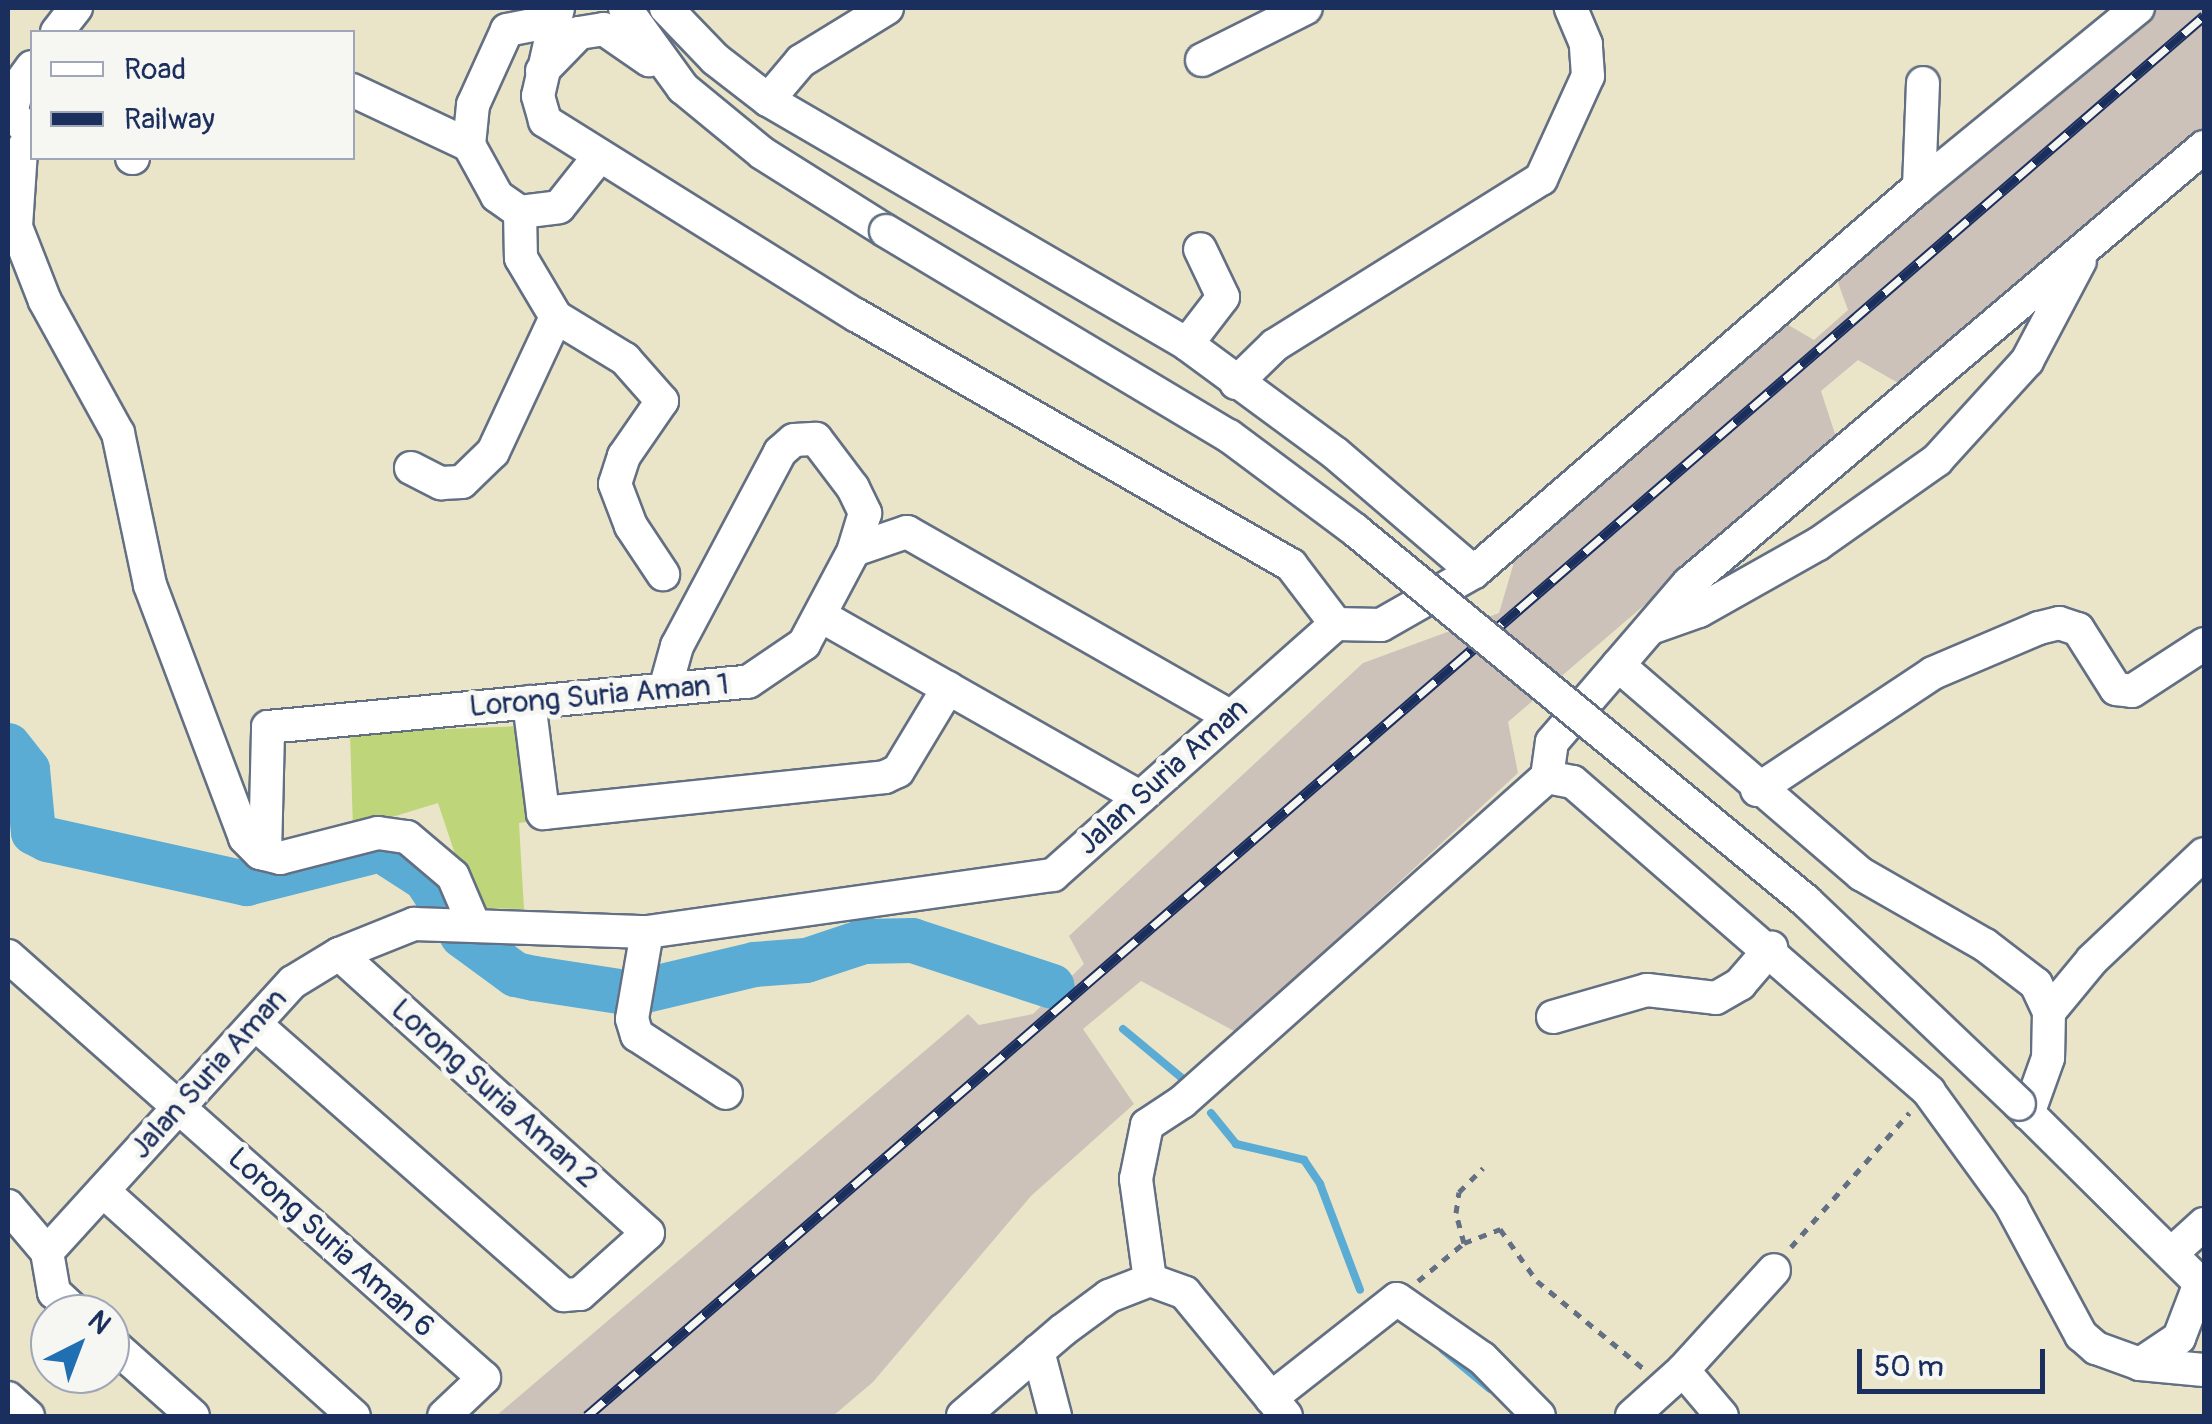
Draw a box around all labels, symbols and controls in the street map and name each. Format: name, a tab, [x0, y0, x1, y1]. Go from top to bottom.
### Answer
legend	[30, 30, 355, 160]
text: Road	[124, 51, 186, 88]
text: Railway	[124, 101, 215, 138]
street label: Lorong Suria Aman 1	[468, 667, 730, 725]
street label: Jalan Suria Aman	[1070, 691, 1256, 863]
street label: Jalan Suria Aman	[123, 981, 295, 1167]
street label: Lorong Suria Aman 2	[383, 992, 605, 1196]
street label: Lorong Suria Aman 6	[220, 1141, 442, 1345]
north arrow	[30, 1294, 130, 1394]
text: N	[80, 1303, 118, 1342]
scale bar	[1862, 1329, 2050, 1391]
text: 50 m	[1874, 1348, 1944, 1385]

